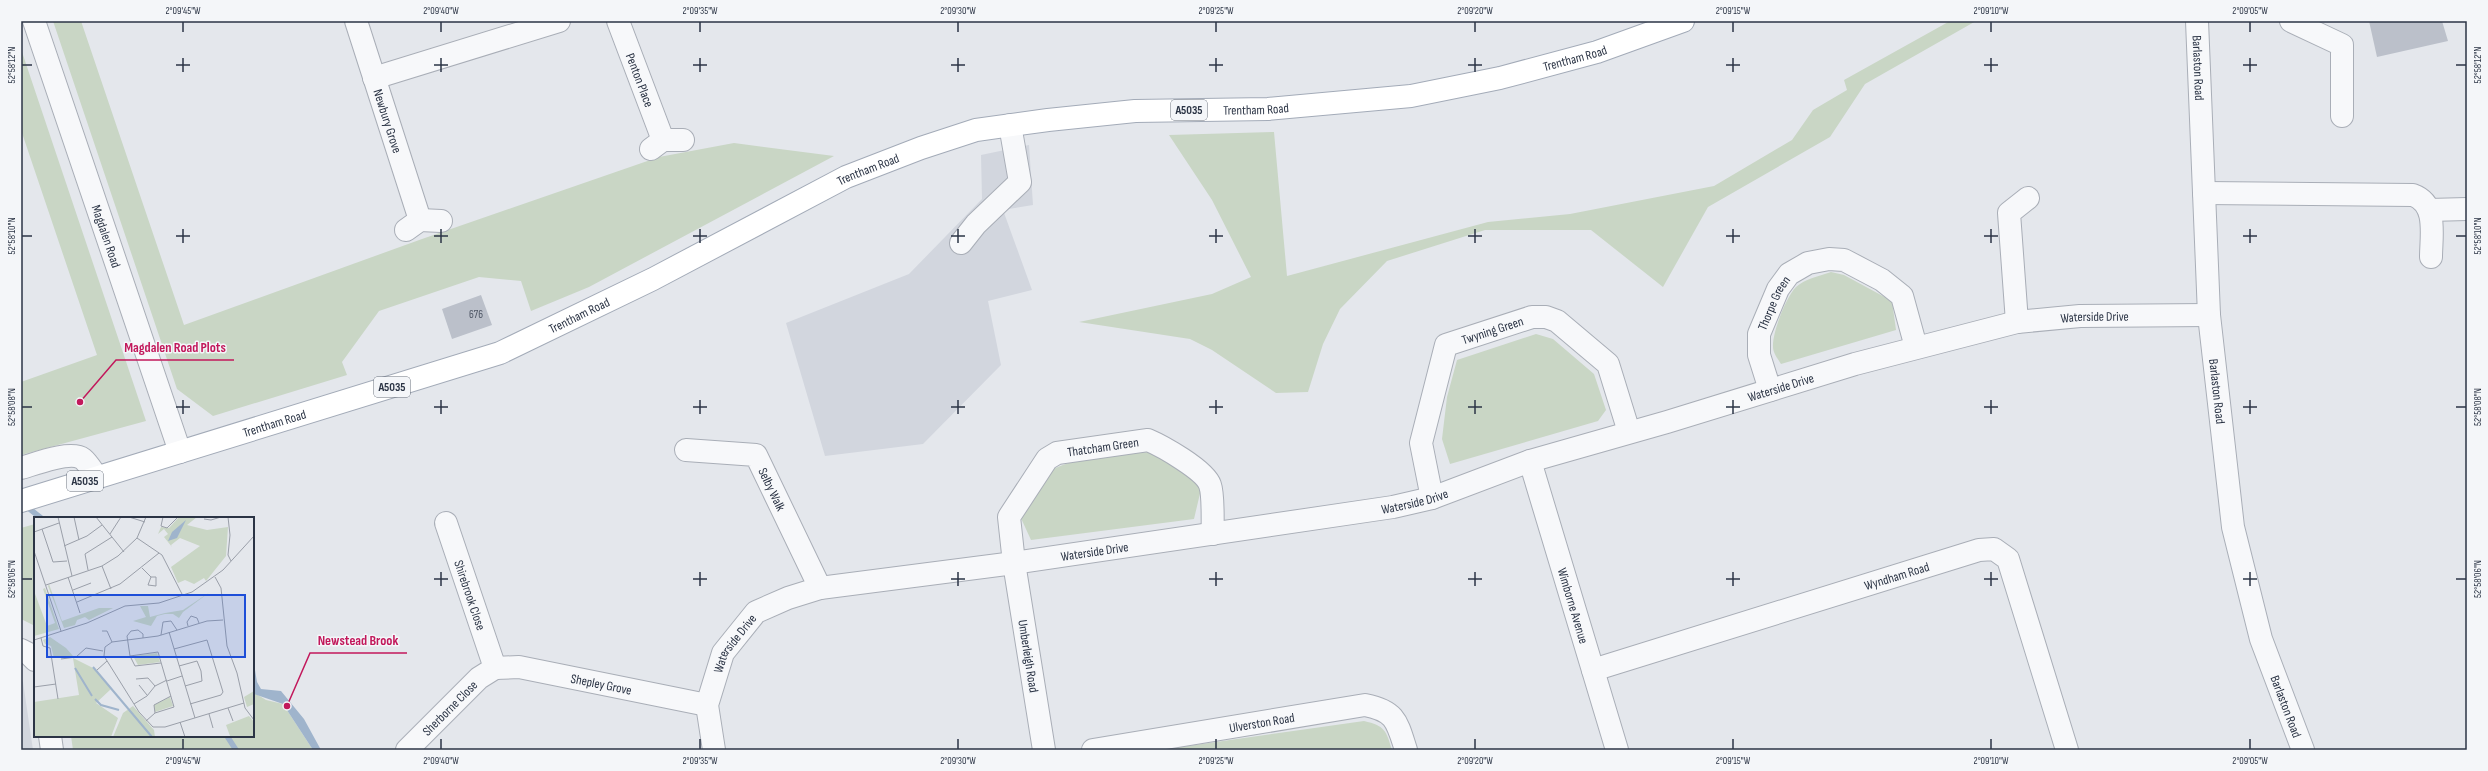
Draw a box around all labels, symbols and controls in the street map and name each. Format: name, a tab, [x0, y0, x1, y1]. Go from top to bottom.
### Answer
text: 2°09'45"W	[165, 5, 201, 17]
text: 2°09'40"W	[423, 5, 459, 17]
text: 2°09'35"W	[682, 5, 718, 17]
text: 2°09'30"W	[940, 5, 976, 17]
text: 2°09'25"W	[1198, 5, 1234, 17]
text: 2°09'20"W	[1457, 5, 1493, 17]
text: 2°09'15"W	[1716, 5, 1751, 17]
text: 2°09'10"W	[1974, 5, 2009, 17]
text: 2°09'05"W	[2232, 5, 2268, 17]
street label: Barlaston Road	[2189, 35, 2207, 101]
street label: Trentham Road	[1542, 42, 1609, 75]
text: 52°58'12"N	[6, 47, 18, 83]
text: 52°58'12"N	[2472, 47, 2484, 83]
street label: Penton Place	[622, 51, 657, 110]
street label: Newbury Grove	[369, 87, 405, 155]
road number: A5035	[1171, 100, 1207, 120]
street label: Trentham Road	[1223, 100, 1289, 119]
street label: Trentham Road	[834, 150, 902, 189]
street label: Magdalen Road	[88, 203, 124, 270]
text: 52°58'10"N	[6, 218, 18, 255]
text: 52°58'10"N	[2472, 218, 2484, 255]
street label: Thorpe Green	[1754, 273, 1794, 333]
street label: Trentham Road	[546, 294, 612, 337]
house number: 676	[469, 308, 483, 321]
street label: Waterside Drive	[2060, 309, 2129, 327]
street label: Twyning Green	[1460, 313, 1526, 348]
callout: Magdalen Road Plots	[116, 334, 234, 360]
text: Magdalen Road Plots	[124, 339, 226, 356]
street label: Barlaston Road	[2205, 358, 2228, 425]
street label: Waterside Drive	[1746, 370, 1816, 406]
road number: A5035	[374, 377, 410, 397]
text: 52°58'08"N	[6, 388, 18, 426]
text: 52°58'08"N	[2472, 388, 2484, 426]
street label: Trentham Road	[241, 406, 308, 441]
street label: Thatcham Green	[1066, 434, 1140, 460]
street label: Selby Walk	[754, 465, 789, 514]
road number: A5035	[67, 471, 103, 491]
street label: Waterside Drive	[1380, 486, 1451, 518]
inset map	[34, 517, 254, 737]
street label: Waterside Drive	[1060, 539, 1130, 565]
street label: Shirebrook Close	[450, 558, 489, 633]
street label: Wyndham Road	[1863, 559, 1931, 594]
text: 52°58'06"N	[6, 560, 18, 598]
text: 52°58'06"N	[2472, 560, 2484, 598]
street label: Wimborne Avenue	[1554, 566, 1592, 646]
street label: Waterside Drive	[710, 611, 760, 675]
street label: Umberleigh Road	[1014, 619, 1042, 694]
callout: Newstead Brook	[310, 627, 407, 653]
text: Newstead Brook	[318, 632, 398, 649]
street label: Shepley Grove	[569, 671, 633, 699]
street label: Barlaston Road	[2266, 673, 2305, 740]
street label: Sherborne Close	[419, 677, 481, 739]
street label: Ulverston Road	[1228, 710, 1296, 736]
text: 2°09'45"W	[165, 755, 201, 767]
text: 2°09'40"W	[423, 755, 459, 767]
text: 2°09'35"W	[682, 755, 718, 767]
text: 2°09'30"W	[940, 755, 976, 767]
text: 2°09'25"W	[1198, 755, 1234, 767]
text: 2°09'20"W	[1457, 755, 1493, 767]
text: 2°09'15"W	[1716, 755, 1751, 767]
text: 2°09'10"W	[1974, 755, 2009, 767]
text: 2°09'05"W	[2232, 755, 2268, 767]

